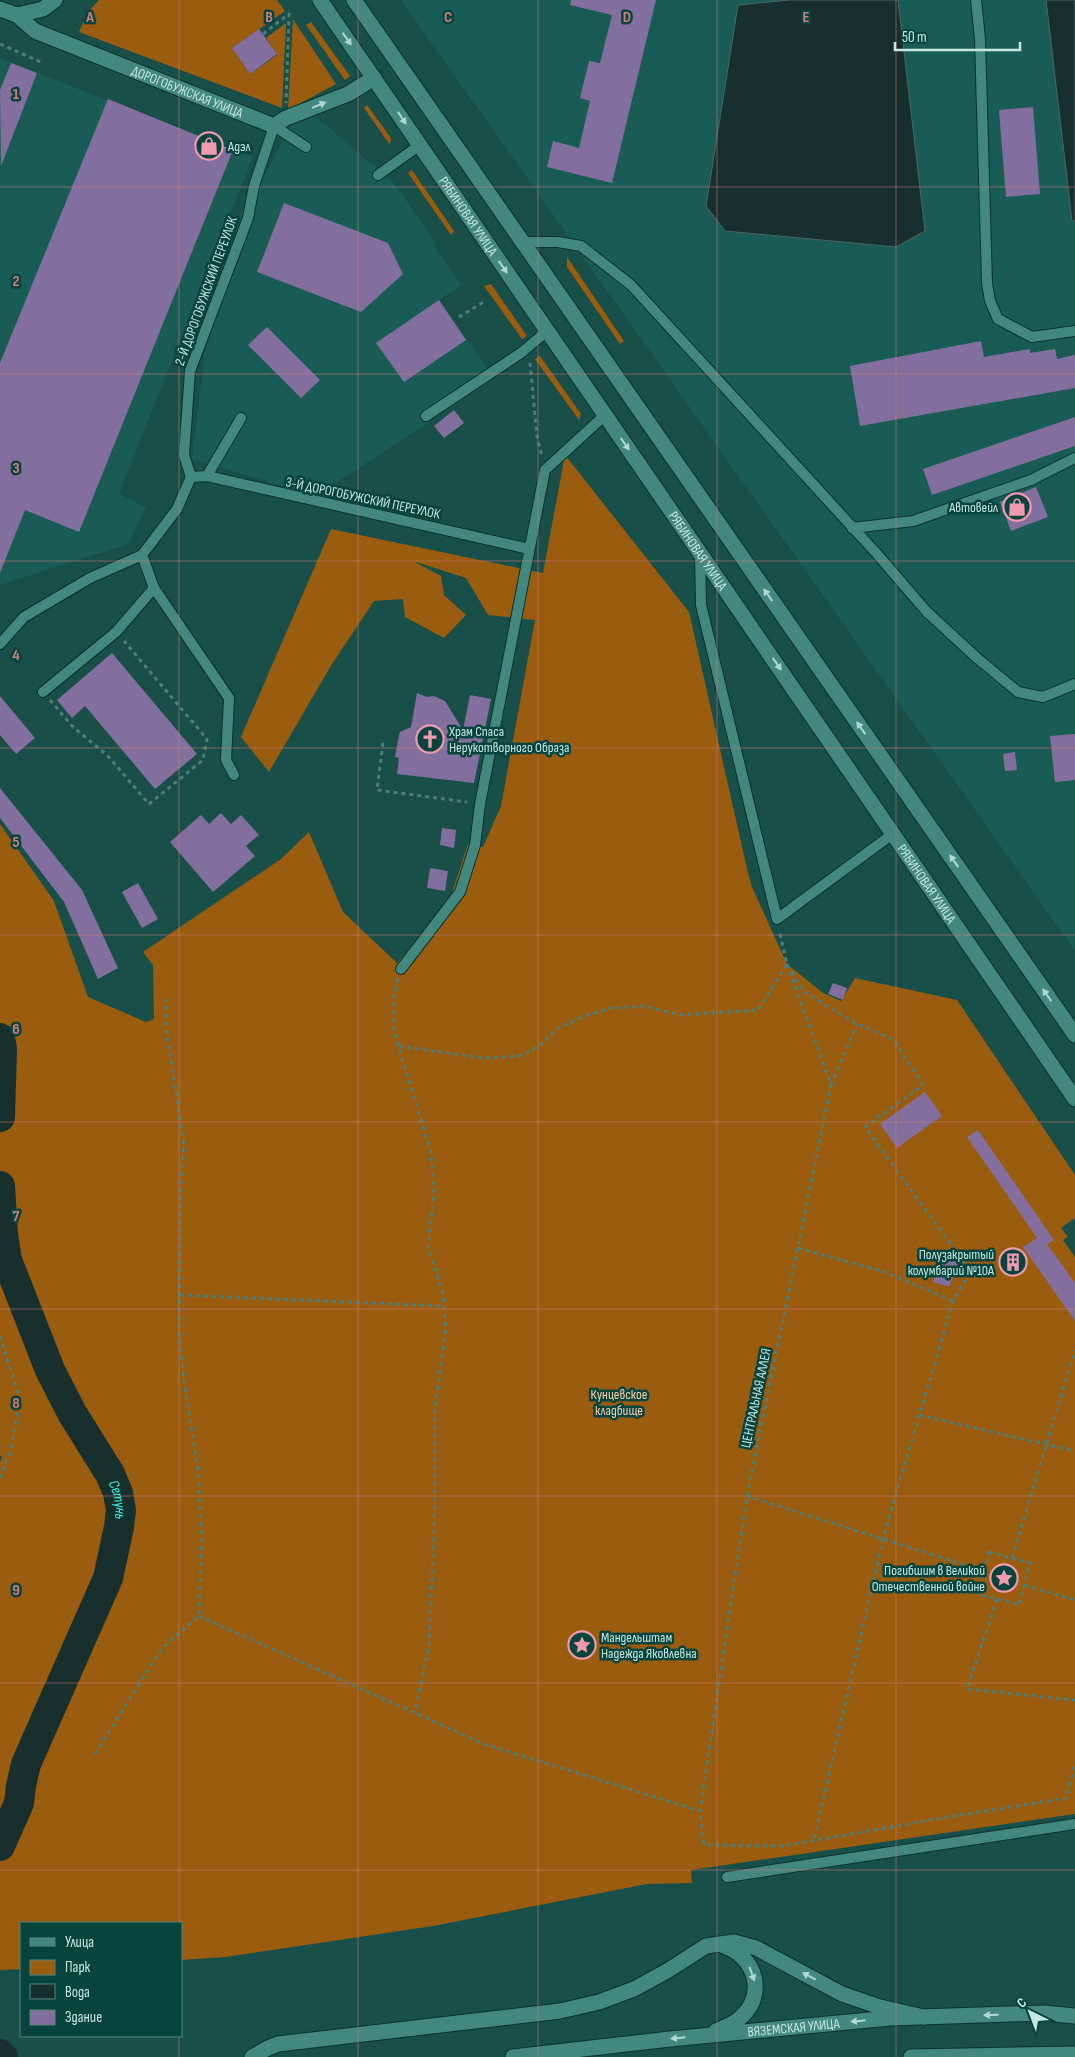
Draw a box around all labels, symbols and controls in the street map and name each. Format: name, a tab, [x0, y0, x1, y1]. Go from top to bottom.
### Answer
text: A	[85, 8, 94, 27]
text: B	[265, 8, 273, 27]
text: C	[444, 8, 452, 27]
text: D	[623, 8, 631, 27]
text: E	[803, 8, 810, 27]
scale bar	[895, 20, 1020, 52]
text: 50 m	[902, 28, 927, 47]
one-way arrow	[342, 32, 352, 46]
street label: ДОРОГОБУЖСКАЯ УЛИЦА	[129, 62, 246, 122]
text: 1	[13, 85, 20, 104]
one-way arrow	[311, 101, 326, 109]
one-way arrow	[397, 112, 407, 125]
shop icon: Адэл	[194, 131, 224, 161]
place label: Адэл	[227, 138, 250, 155]
street label: РЯБИНОВАЯ УЛИЦА	[435, 173, 502, 260]
street label: 2-Й ДОРОГОБУЖСКИЙ ПЕРЕУЛОК	[171, 213, 241, 368]
one-way arrow	[498, 260, 508, 274]
text: 2	[12, 272, 20, 291]
one-way arrow	[620, 437, 630, 451]
text: 3	[12, 459, 20, 478]
street label: 3-Й ДОРОГОБУЖСКИЙ ПЕРЕУЛОК	[284, 473, 443, 523]
shop icon: Автовейл	[1002, 492, 1032, 522]
place label: Автовейл	[948, 499, 998, 516]
street label: РЯБИНОВАЯ УЛИЦА	[665, 508, 732, 594]
one-way arrow	[763, 588, 773, 601]
text: 4	[12, 646, 20, 665]
one-way arrow	[772, 657, 782, 671]
one-way arrow	[856, 721, 866, 735]
place label: Храм Спаса Нерукотворного Образа	[448, 723, 569, 756]
church icon: Храм Спаса Нерукотворного Образа	[415, 724, 445, 754]
text: 5	[12, 833, 20, 852]
street label: РЯБИНОВАЯ УЛИЦА	[894, 841, 961, 927]
one-way arrow	[949, 854, 959, 868]
one-way arrow	[1042, 988, 1052, 1001]
text: 6	[12, 1020, 20, 1039]
text: 7	[13, 1207, 20, 1226]
place label: Полузакрытый колумбарий №10А	[908, 1246, 995, 1279]
building icon: Полузакрытый колумбарий №10А	[998, 1247, 1028, 1277]
street label: ЦЕНТРАЛЬНАЯ АЛЛЕЯ	[737, 1347, 775, 1449]
park label: Кунцевское кладбище	[591, 1386, 647, 1419]
text: 8	[12, 1394, 20, 1413]
water label: Сетунь	[104, 1477, 131, 1521]
place label: Погибшим в Великой Отечественной войне	[872, 1562, 985, 1595]
place icon: Погибшим в Великой Отечественной войне	[989, 1563, 1019, 1593]
text: 9	[12, 1581, 20, 1600]
place label: Мандельштам Надежда Яковлевна	[601, 1629, 697, 1662]
place icon: Мандельштам Надежда Яковлевна	[567, 1630, 597, 1660]
legend	[20, 1922, 182, 2037]
text: Улица	[65, 1933, 94, 1952]
text: Парк	[65, 1958, 91, 1977]
one-way arrow	[749, 1967, 756, 1982]
one-way arrow	[801, 1972, 816, 1980]
text: Вода	[65, 1983, 90, 2002]
north arrow	[1005, 1987, 1055, 2037]
text: С	[1013, 1994, 1030, 2011]
text: Здание	[65, 2008, 102, 2027]
one-way arrow	[983, 2011, 999, 2019]
street label: ВЯЗЕМСКАЯ УЛИЦА	[747, 2014, 841, 2040]
one-way arrow	[849, 2017, 865, 2025]
one-way arrow	[670, 2034, 686, 2042]

